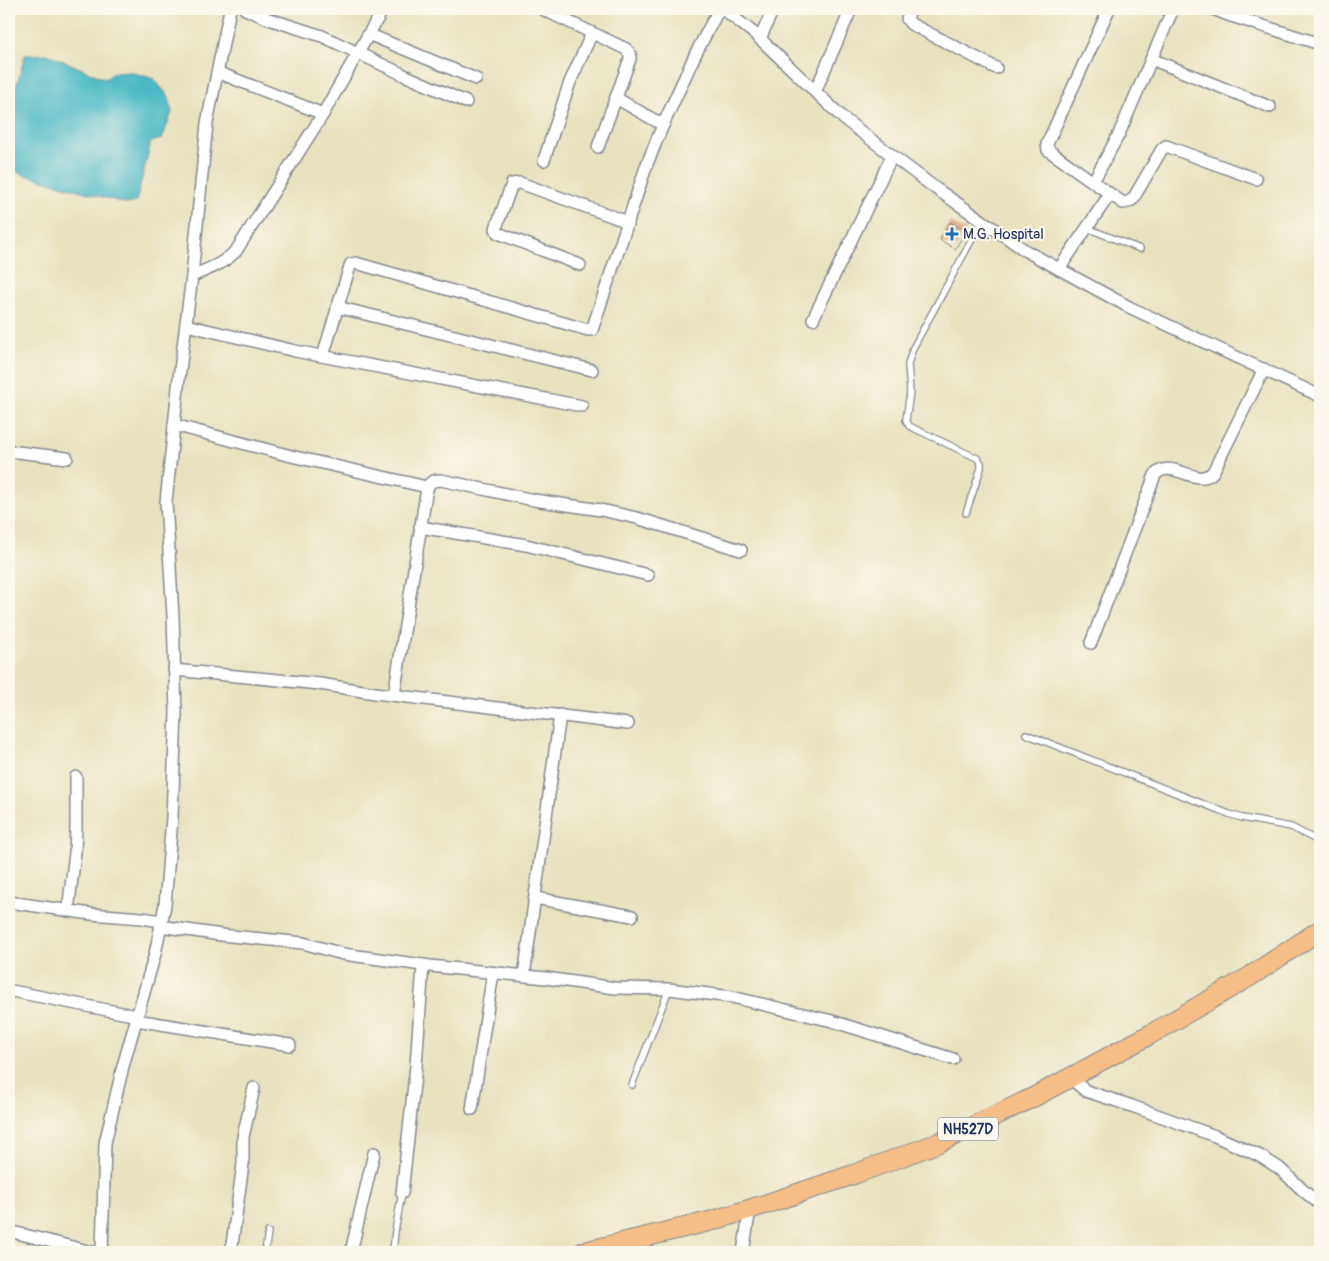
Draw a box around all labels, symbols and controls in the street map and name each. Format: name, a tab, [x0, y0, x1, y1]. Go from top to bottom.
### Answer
place label: M.G. Hospital	[963, 225, 1044, 244]
marker: M.G. Hospital	[945, 227, 959, 241]
road number: NH527D	[938, 1118, 998, 1140]

